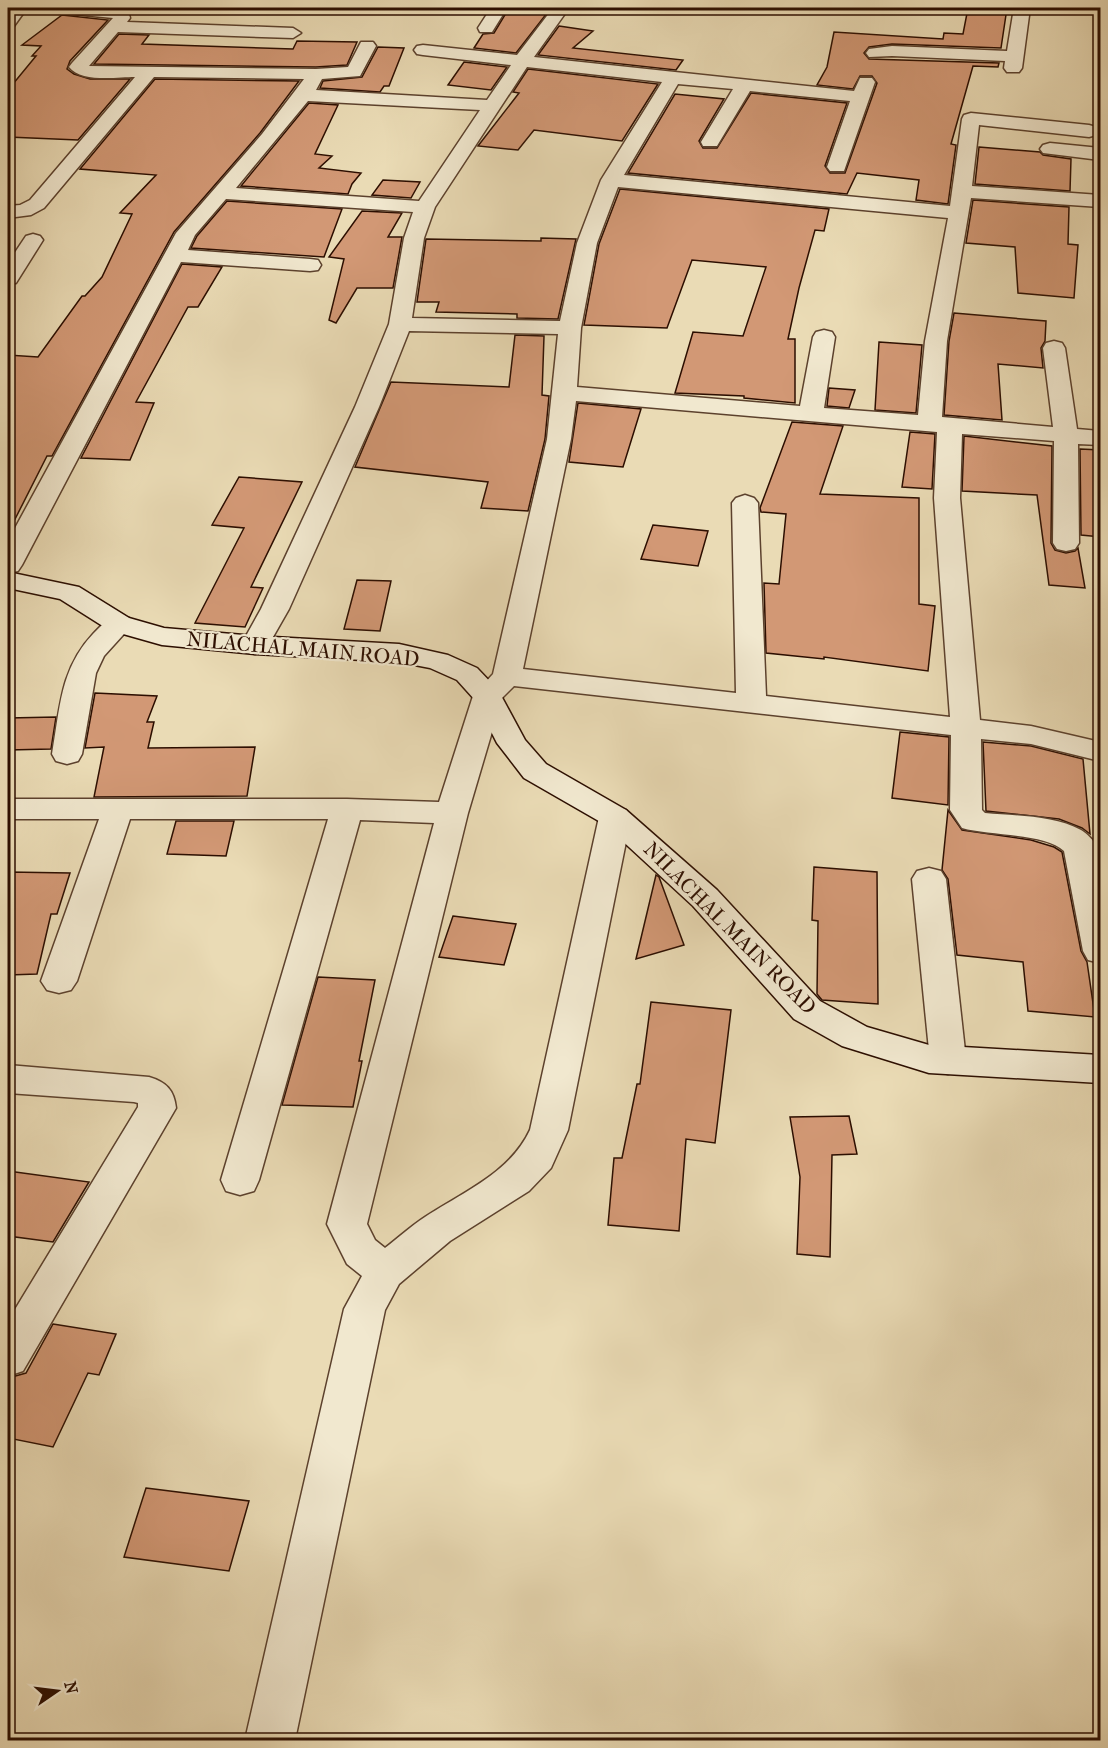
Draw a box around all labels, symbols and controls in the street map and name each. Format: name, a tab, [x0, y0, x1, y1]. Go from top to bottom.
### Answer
street label: NILACHAL MAIN ROAD	[186, 627, 420, 671]
street label: NILACHAL MAIN ROAD	[639, 837, 821, 1019]
north arrow	[27, 1661, 87, 1721]
text: N	[60, 1679, 82, 1697]

